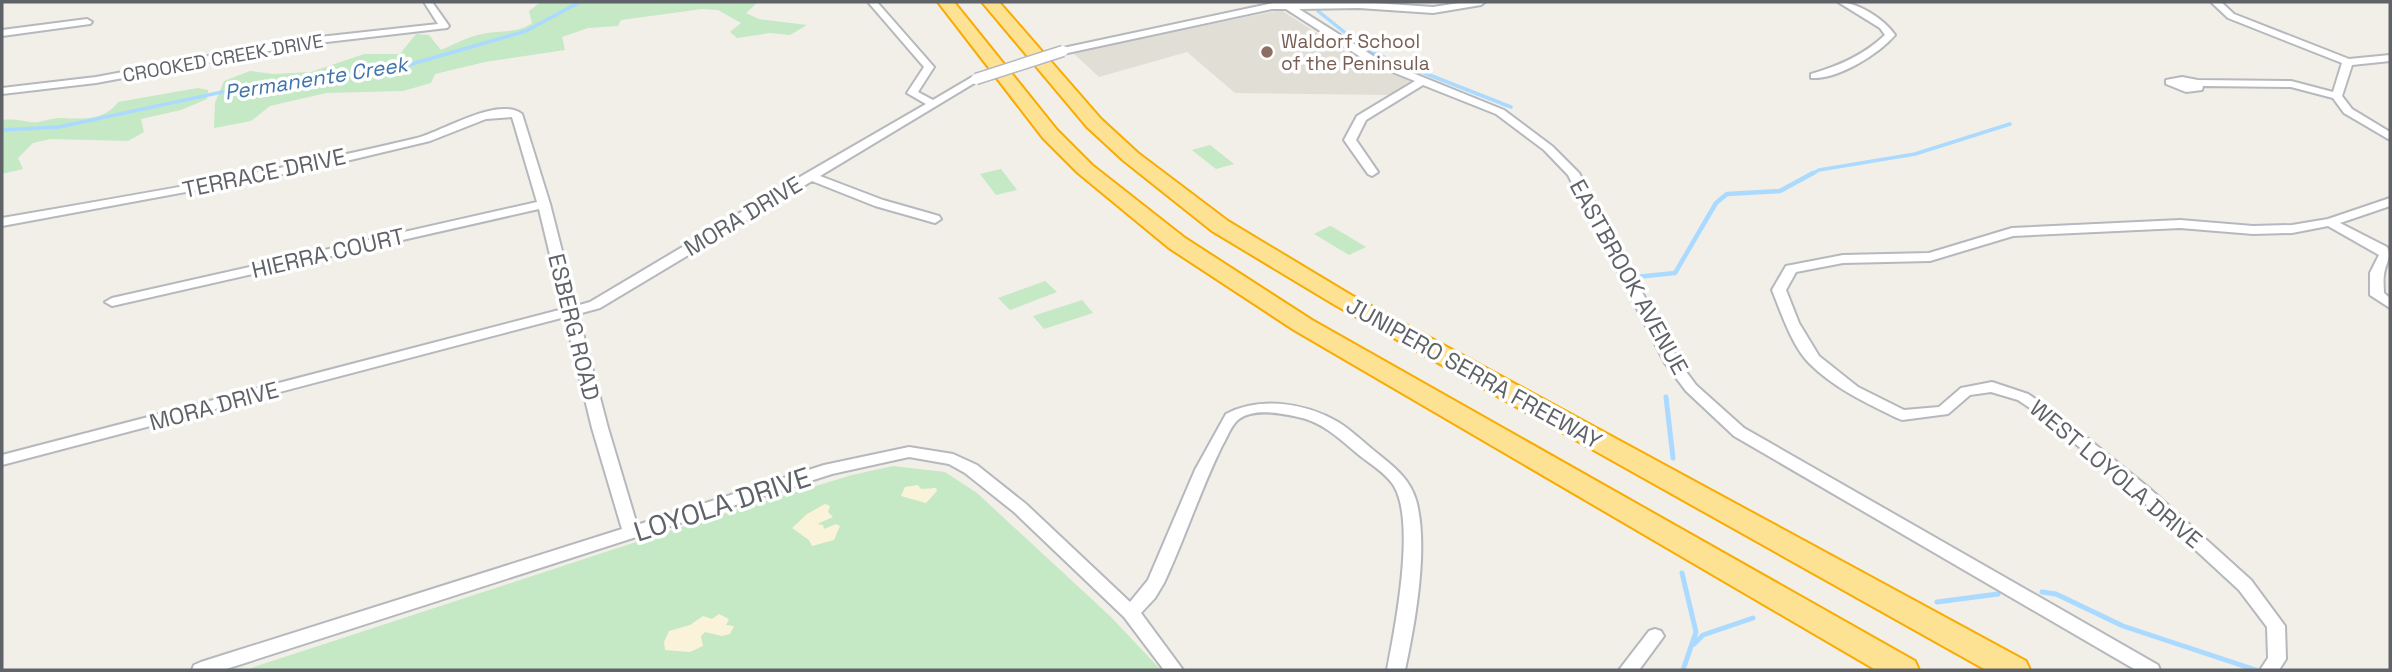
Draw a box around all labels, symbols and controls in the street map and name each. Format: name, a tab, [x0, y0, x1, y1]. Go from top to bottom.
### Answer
street label: CROOKED CREEK DRIVE	[121, 28, 325, 88]
place label: Waldorf School of the Peninsula	[1281, 29, 1430, 76]
marker: Waldorf School of the Peninsula	[1259, 44, 1275, 60]
water label: Permanente Creek	[223, 50, 412, 106]
street label: TERRACE DRIVE	[180, 141, 348, 205]
street label: MORA DRIVE	[679, 169, 807, 263]
street label: EASTBROOK AVENUE	[1563, 174, 1695, 380]
street label: HIERRA COURT	[249, 221, 407, 285]
street label: ESBERG ROAD	[541, 251, 607, 403]
street label: JUNIPERO SERRA FREEWAY	[1341, 290, 1607, 456]
street label: MORA DRIVE	[146, 374, 282, 438]
street label: WEST LOYOLA DRIVE	[2024, 393, 2208, 555]
street label: LOYOLA DRIVE	[629, 459, 815, 549]

